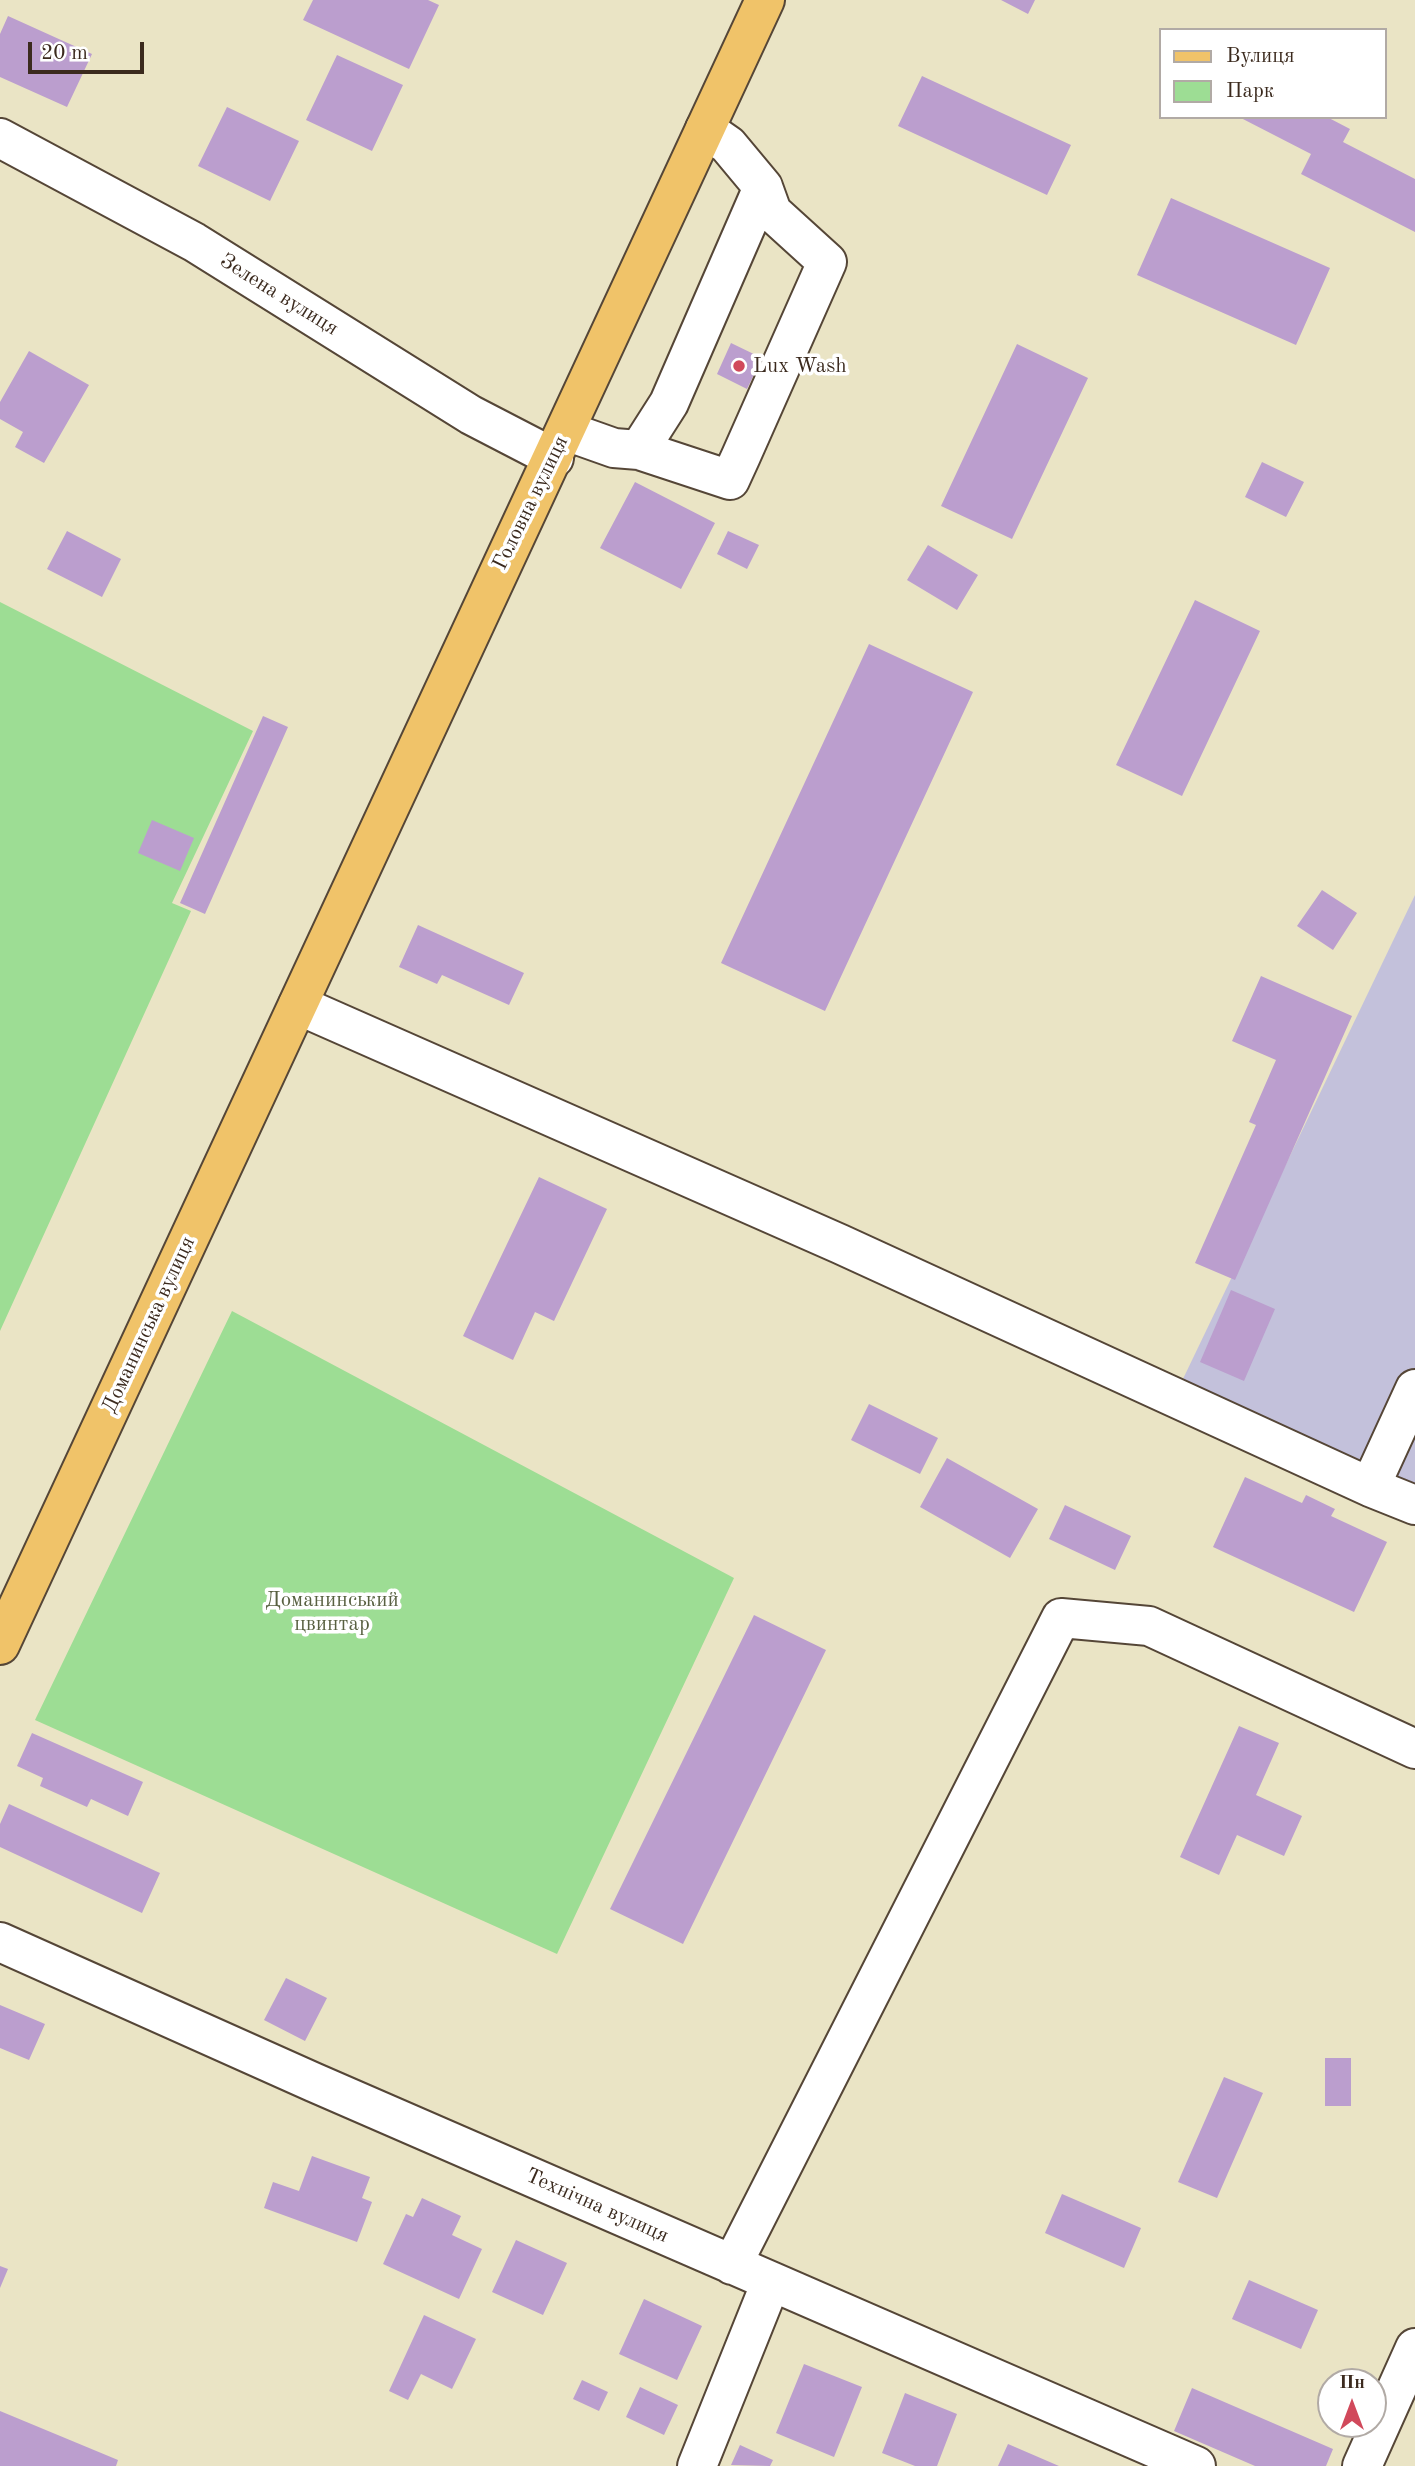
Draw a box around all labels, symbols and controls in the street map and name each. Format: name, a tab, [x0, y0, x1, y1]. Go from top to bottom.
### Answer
scale bar	[32, 28, 147, 72]
legend	[1160, 28, 1387, 119]
text: 20 m	[41, 43, 88, 64]
text: Вулиця	[1226, 46, 1295, 67]
text: Парк	[1226, 81, 1274, 102]
street label: Зелена вулиця	[215, 249, 343, 341]
place label: Lux Wash	[753, 353, 847, 379]
marker: Lux Wash	[731, 358, 747, 374]
street label: Головна вулиця	[488, 432, 574, 574]
street label: Доманинська вулиця	[97, 1233, 201, 1417]
park label: Доманинський цвинтар	[265, 1587, 399, 1637]
street label: Технічна вулиця	[522, 2163, 672, 2249]
north arrow	[1317, 2368, 1387, 2438]
text: Пн	[1339, 2374, 1365, 2393]

